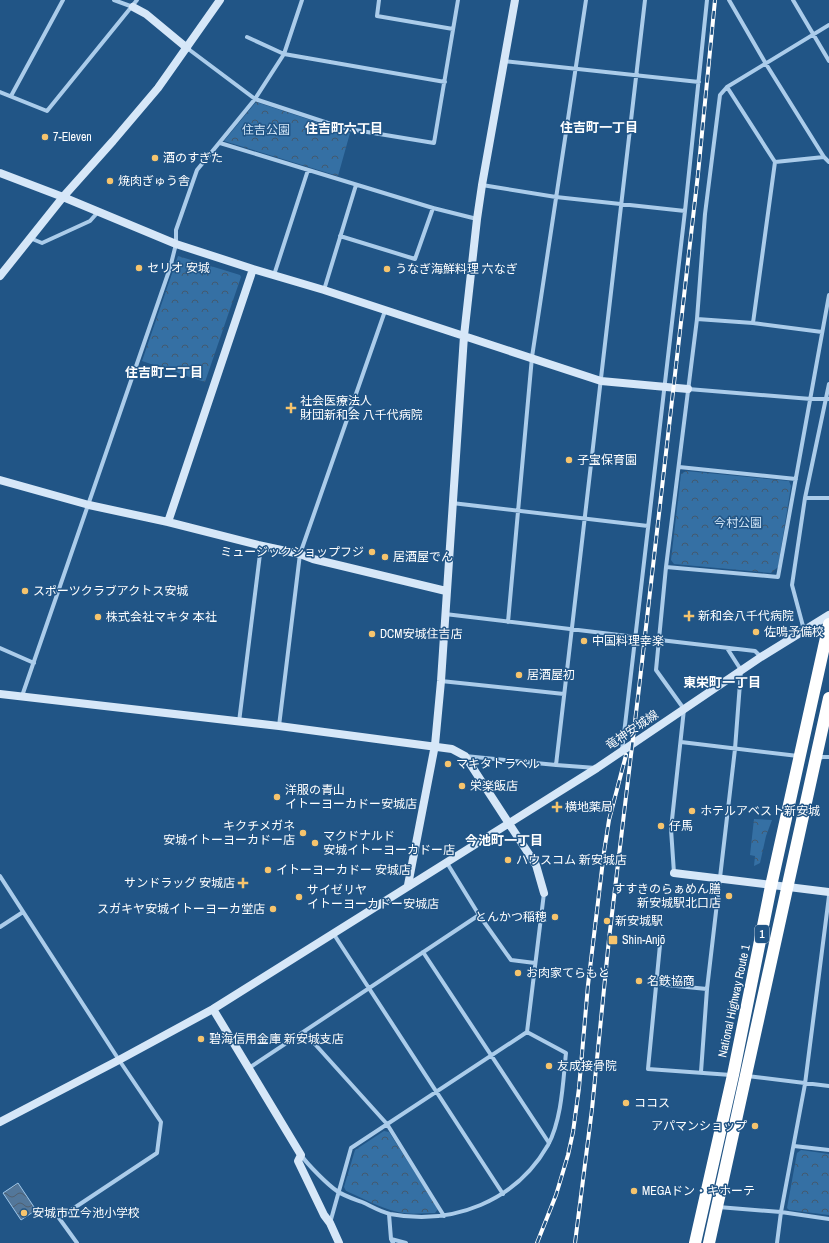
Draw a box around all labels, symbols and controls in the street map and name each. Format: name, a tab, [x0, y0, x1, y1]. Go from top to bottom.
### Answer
district label: 住吉町一丁目	[560, 119, 638, 136]
district label: 住吉町六丁目	[305, 120, 383, 137]
park label: 住吉公園	[242, 122, 290, 138]
place label: 7-Eleven	[53, 129, 92, 145]
marker: 7-Eleven	[40, 132, 50, 142]
place label: 酒のすぎた	[163, 150, 223, 166]
marker: 酒のすぎた	[150, 153, 160, 163]
place label: 焼肉ぎゅう舎	[118, 173, 190, 189]
marker: 焼肉ぎゅう舎	[105, 176, 115, 186]
place label: セリオ 安城	[147, 260, 210, 276]
place label: うなぎ海鮮料理 六なぎ	[395, 261, 518, 277]
marker: セリオ 安城	[134, 263, 144, 273]
marker: うなぎ海鮮料理 六なぎ	[382, 264, 392, 274]
district label: 住吉町二丁目	[125, 364, 203, 381]
place label: 社会医療法人 財団新和会 八千代病院	[300, 393, 423, 423]
marker: 社会医療法人 財団新和会 八千代病院	[285, 402, 297, 414]
place label: 子宝保育園	[577, 452, 637, 468]
marker: 子宝保育園	[564, 455, 574, 465]
park label: 今村公園	[714, 515, 762, 531]
place label: ミュージックショップフジ	[220, 544, 364, 560]
marker: ミュージックショップフジ	[367, 547, 377, 557]
place label: 居酒屋でん	[393, 549, 453, 565]
marker: 居酒屋でん	[380, 552, 390, 562]
place label: スポーツクラブアクトス安城	[33, 583, 188, 599]
marker: スポーツクラブアクトス安城	[20, 586, 30, 596]
place label: 新和会八千代病院	[698, 608, 794, 624]
place label: 株式会社マキタ 本社	[106, 609, 217, 625]
marker: 新和会八千代病院	[683, 610, 695, 622]
marker: 株式会社マキタ 本社	[93, 612, 103, 622]
place label: 佐鳴予備校	[764, 624, 824, 640]
place label: DCM安城住吉店	[380, 626, 462, 642]
marker: 佐鳴予備校	[751, 627, 761, 637]
marker: DCM安城住吉店	[367, 629, 377, 639]
place label: 中国料理幸楽	[592, 633, 664, 649]
marker: 中国料理幸楽	[579, 636, 589, 646]
place label: 居酒屋初	[527, 667, 575, 683]
marker: 居酒屋初	[514, 670, 524, 680]
district label: 東栄町一丁目	[683, 674, 761, 691]
street label: 竜神安城線	[603, 707, 661, 753]
place label: マキタトラベル	[456, 756, 540, 772]
marker: マキタトラベル	[443, 759, 453, 769]
place label: 栄楽飯店	[470, 778, 518, 794]
marker: 栄楽飯店	[457, 781, 467, 791]
place label: 洋服の青山 イトーヨーカドー安城店	[285, 782, 417, 812]
marker: 洋服の青山 イトーヨーカドー安城店	[272, 792, 282, 802]
place label: 横地薬局	[565, 799, 613, 815]
marker: 横地薬局	[552, 802, 562, 812]
place label: ホテルアベスト新安城	[700, 803, 820, 819]
marker: ホテルアベスト新安城	[687, 806, 697, 816]
place label: キクチメガネ 安城イトーヨーカドー店	[163, 818, 295, 848]
place label: 仔馬	[669, 818, 693, 834]
marker: 仔馬	[656, 821, 666, 831]
marker: キクチメガネ 安城イトーヨーカドー店	[298, 828, 308, 838]
place label: マクドナルド 安城イトーヨーカドー店	[323, 828, 455, 858]
district label: 今池町一丁目	[465, 832, 543, 849]
marker: マクドナルド 安城イトーヨーカドー店	[310, 838, 320, 848]
place label: ハウスコム 新安城店	[516, 852, 627, 868]
marker: ハウスコム 新安城店	[503, 855, 513, 865]
place label: イトーヨーカドー 安城店	[276, 862, 411, 878]
marker: イトーヨーカドー 安城店	[263, 865, 273, 875]
place label: サンドラッグ 安城店	[124, 875, 235, 891]
marker: サンドラッグ 安城店	[238, 878, 248, 888]
place label: すすきのらぁめん膳 新安城駅北口店	[613, 881, 721, 911]
place label: サイゼリヤ イトーヨーカドー安城店	[307, 882, 439, 912]
marker: すすきのらぁめん膳 新安城駅北口店	[724, 891, 734, 901]
marker: サイゼリヤ イトーヨーカドー安城店	[294, 892, 304, 902]
place label: スガキヤ安城イトーヨーカ堂店	[97, 901, 265, 917]
marker: スガキヤ安城イトーヨーカ堂店	[268, 904, 278, 914]
place label: とんかつ稲穂	[475, 909, 547, 925]
marker: とんかつ稲穂	[550, 912, 560, 922]
place label: 新安城駅	[615, 913, 663, 929]
marker: 新安城駅	[602, 916, 612, 926]
road number: 1	[755, 925, 769, 943]
place label: Shin-Anjō	[622, 932, 665, 948]
marker: Shin-Anjō	[607, 934, 619, 946]
street label: National Highway Route 1	[714, 943, 754, 1059]
place label: お肉家てらもと	[526, 965, 610, 981]
marker: お肉家てらもと	[513, 968, 523, 978]
place label: 名鉄協商	[647, 973, 695, 989]
marker: 名鉄協商	[634, 976, 644, 986]
place label: 碧海信用金庫 新安城支店	[209, 1031, 344, 1047]
marker: 碧海信用金庫 新安城支店	[196, 1034, 206, 1044]
place label: 友成接骨院	[557, 1058, 617, 1074]
marker: 友成接骨院	[544, 1061, 554, 1071]
place label: ココス	[634, 1095, 670, 1111]
marker: ココス	[621, 1098, 631, 1108]
place label: アパマンショップ	[651, 1118, 747, 1134]
marker: アパマンショップ	[750, 1121, 760, 1131]
place label: MEGAドン・キホーテ	[642, 1183, 755, 1199]
marker: MEGAドン・キホーテ	[629, 1186, 639, 1196]
place label: 安城市立今池小学校	[32, 1205, 140, 1221]
marker: 安城市立今池小学校	[19, 1208, 29, 1218]

